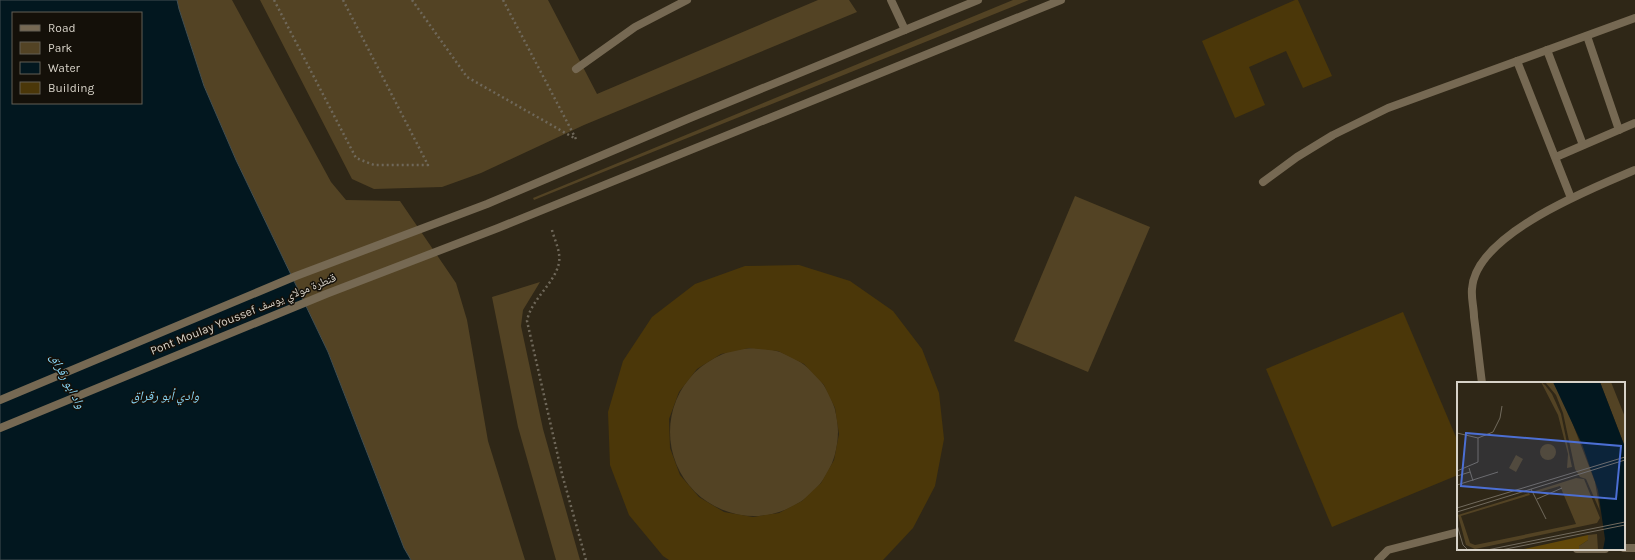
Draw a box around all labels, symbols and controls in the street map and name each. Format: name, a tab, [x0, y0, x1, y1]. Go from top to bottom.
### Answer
legend	[12, 12, 142, 104]
text: Road	[48, 21, 76, 35]
text: Park	[48, 41, 73, 55]
text: Water	[48, 61, 81, 75]
text: Building	[48, 81, 95, 95]
street label: Pont Moulay Youssef قنطرة مولاي يوسف	[148, 270, 339, 361]
water label: واد ابو رقراق	[46, 351, 89, 412]
inset map	[1457, 382, 1625, 550]
water label: وادي أبو رقراق	[131, 387, 199, 406]

